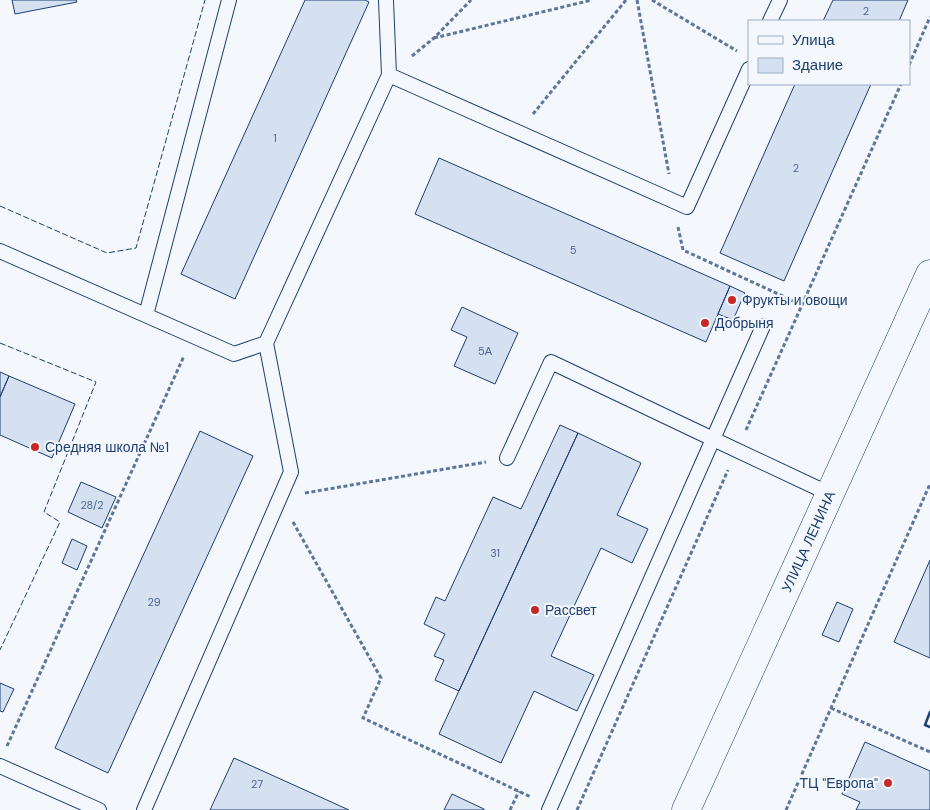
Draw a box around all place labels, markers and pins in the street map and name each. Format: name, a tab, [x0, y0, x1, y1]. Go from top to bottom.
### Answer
place label: Фрукты и овощи	[742, 291, 848, 309]
marker: Фрукты и овощи	[726, 294, 738, 306]
place label: Добрыня	[715, 314, 774, 332]
marker: Добрыня	[699, 317, 711, 329]
place label: Средняя школа №1	[45, 438, 169, 456]
marker: Средняя школа №1	[29, 441, 41, 453]
place label: Рассвет	[545, 601, 597, 619]
marker: Рассвет	[529, 604, 541, 616]
place label: ТЦ "Европа"	[800, 774, 878, 792]
marker: ТЦ "Европа"	[882, 777, 894, 789]

